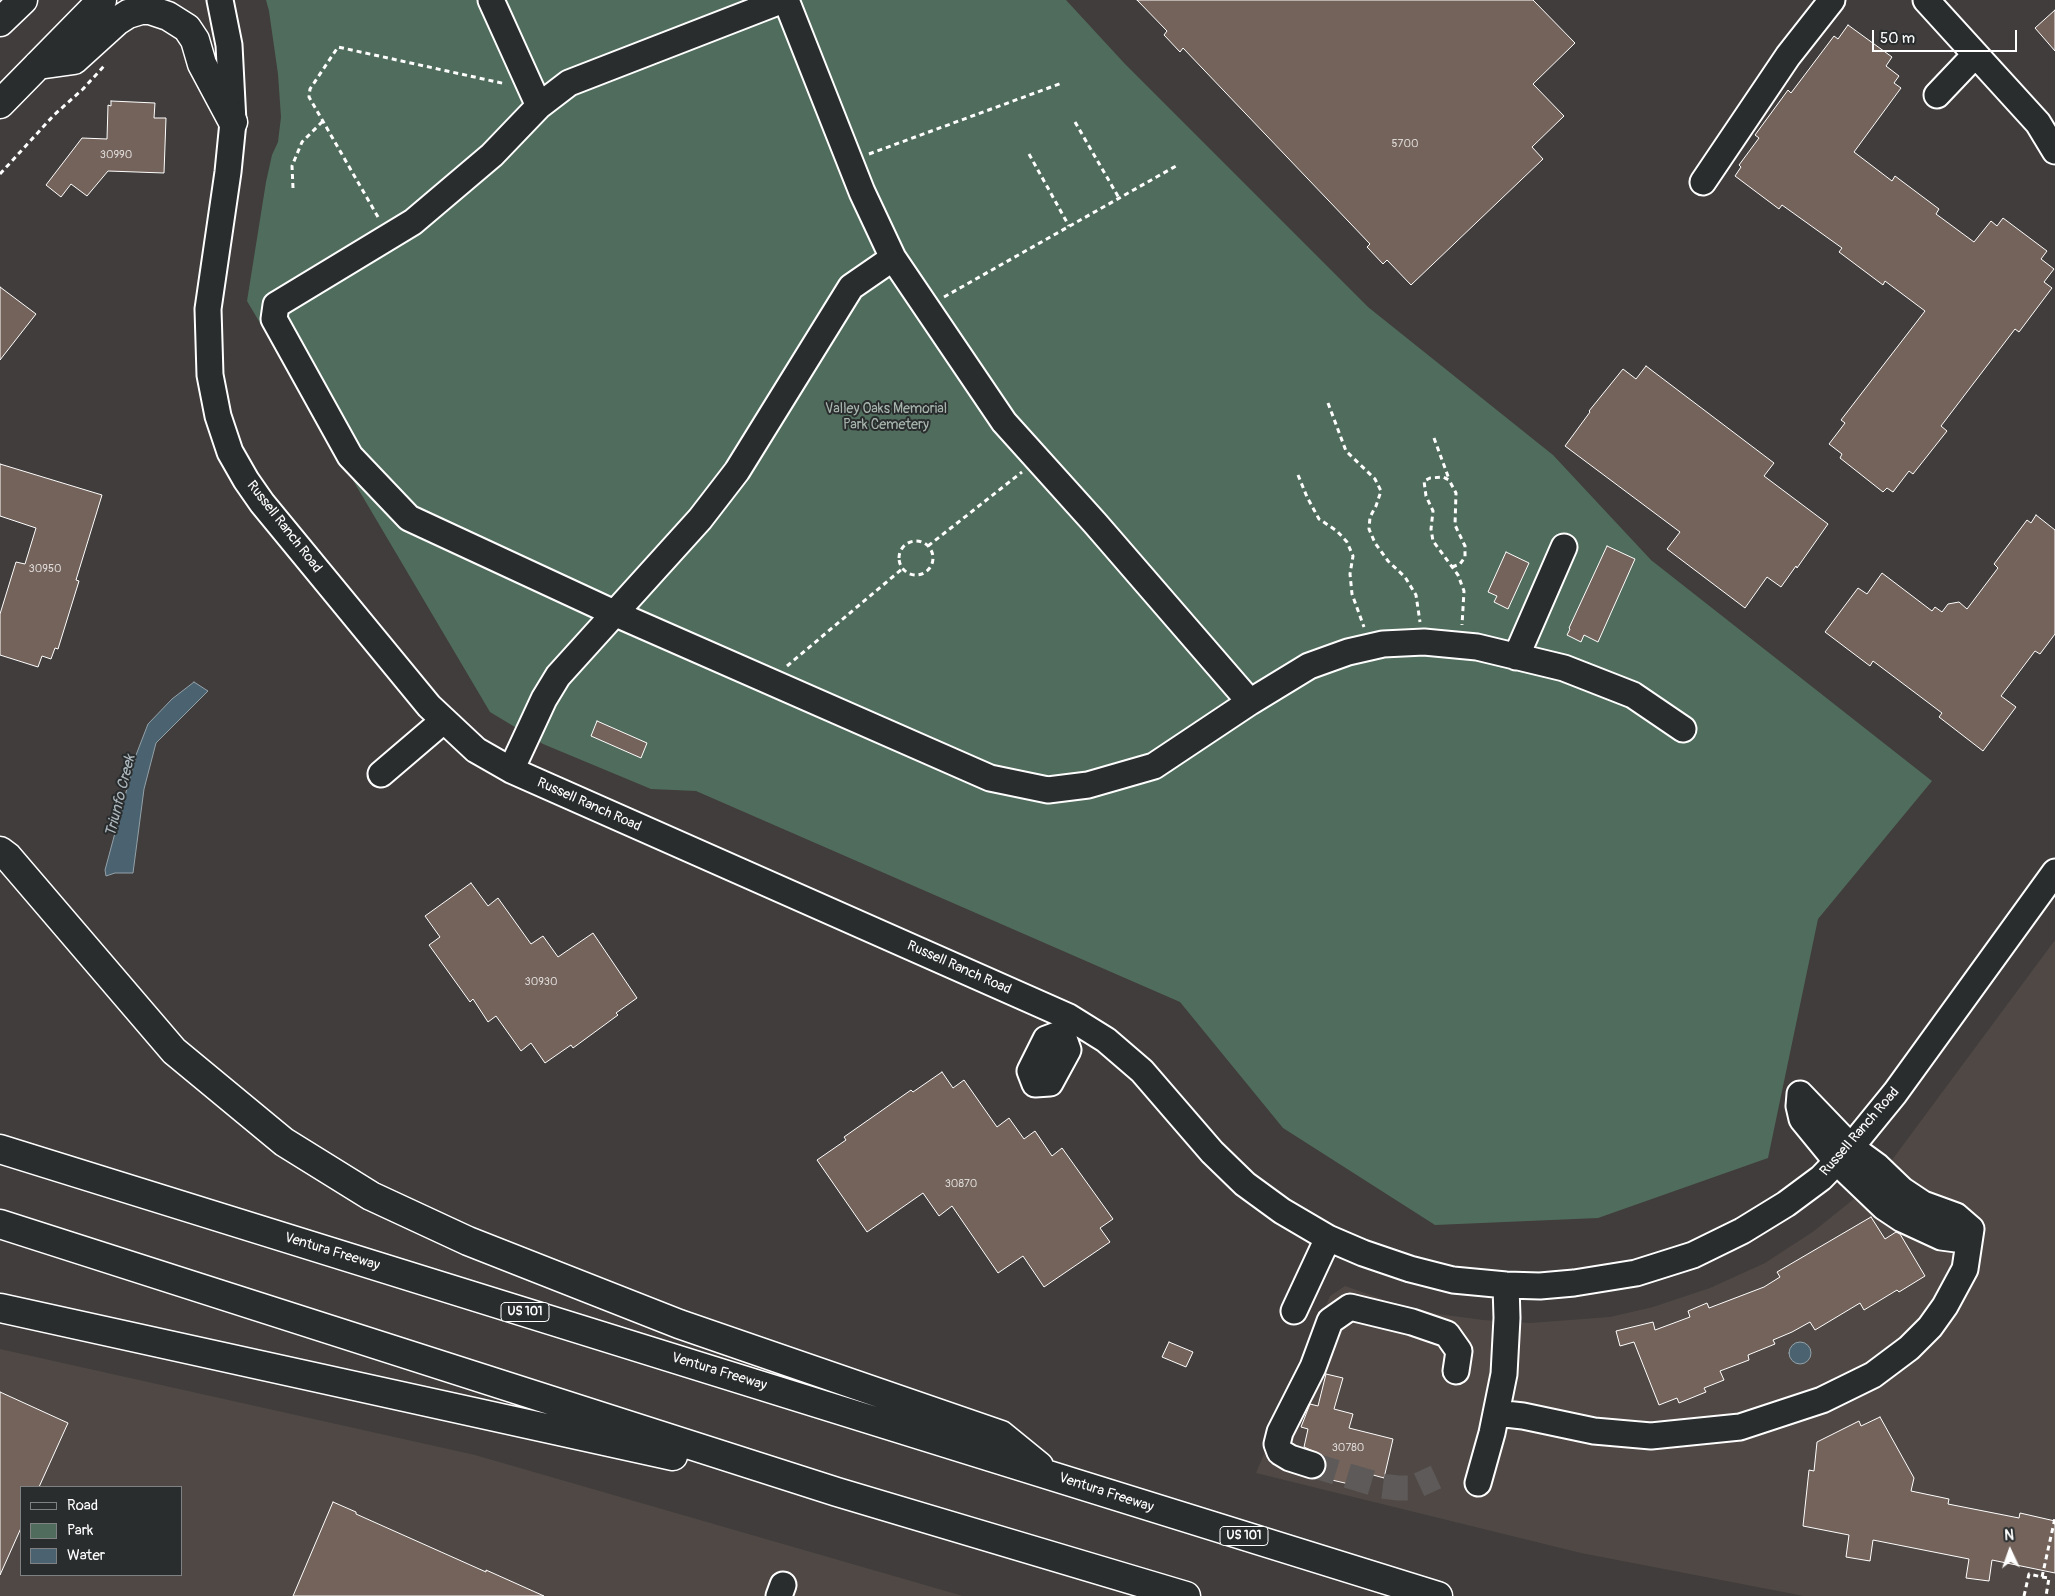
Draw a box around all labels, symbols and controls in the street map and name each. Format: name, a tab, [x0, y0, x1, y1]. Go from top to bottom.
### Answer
scale bar	[1875, 20, 2020, 52]
text: 50 m	[1880, 29, 1915, 48]
house number: 5700	[1392, 137, 1418, 151]
house number: 30990	[100, 148, 132, 162]
park label: Valley Oaks Memorial Park Cemetery	[825, 401, 947, 434]
street label: Russell Ranch Road	[243, 478, 325, 576]
house number: 30950	[29, 562, 61, 576]
water label: Triunfo Creek	[102, 753, 140, 839]
street label: Russell Ranch Road	[534, 775, 644, 835]
street label: Russell Ranch Road	[904, 938, 1014, 998]
house number: 30930	[525, 975, 557, 989]
street label: Russell Ranch Road	[1817, 1084, 1903, 1180]
house number: 30870	[945, 1177, 977, 1191]
street label: Ventura Freeway	[282, 1230, 382, 1274]
road number: US 101	[501, 1302, 549, 1321]
street label: Ventura Freeway	[669, 1350, 769, 1394]
house number: 30780	[1332, 1441, 1364, 1455]
street label: Ventura Freeway	[1056, 1470, 1156, 1516]
legend	[20, 1486, 182, 1576]
text: Road	[67, 1496, 98, 1515]
text: Park	[67, 1521, 93, 1540]
road number: US 101	[1220, 1526, 1268, 1545]
north arrow	[1985, 1526, 2035, 1576]
text: N	[2004, 1527, 2014, 1544]
text: Water	[67, 1546, 105, 1565]

